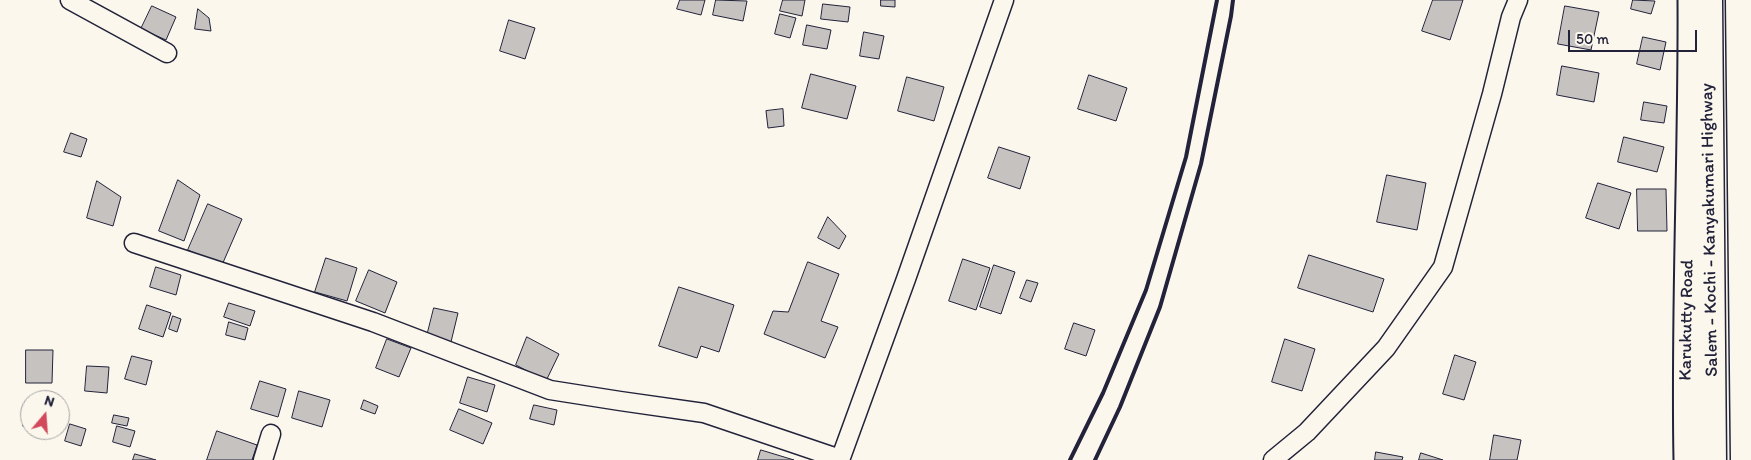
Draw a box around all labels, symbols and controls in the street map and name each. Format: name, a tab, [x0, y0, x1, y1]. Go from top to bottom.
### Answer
scale bar	[1571, 20, 1700, 52]
text: 50 m	[1576, 30, 1609, 48]
street label: Salem - Kochi - Kanyakumari Highway	[1697, 83, 1723, 377]
street label: Karukutty Road	[1675, 259, 1699, 381]
north arrow	[20, 390, 70, 440]
text: N	[42, 392, 57, 411]

